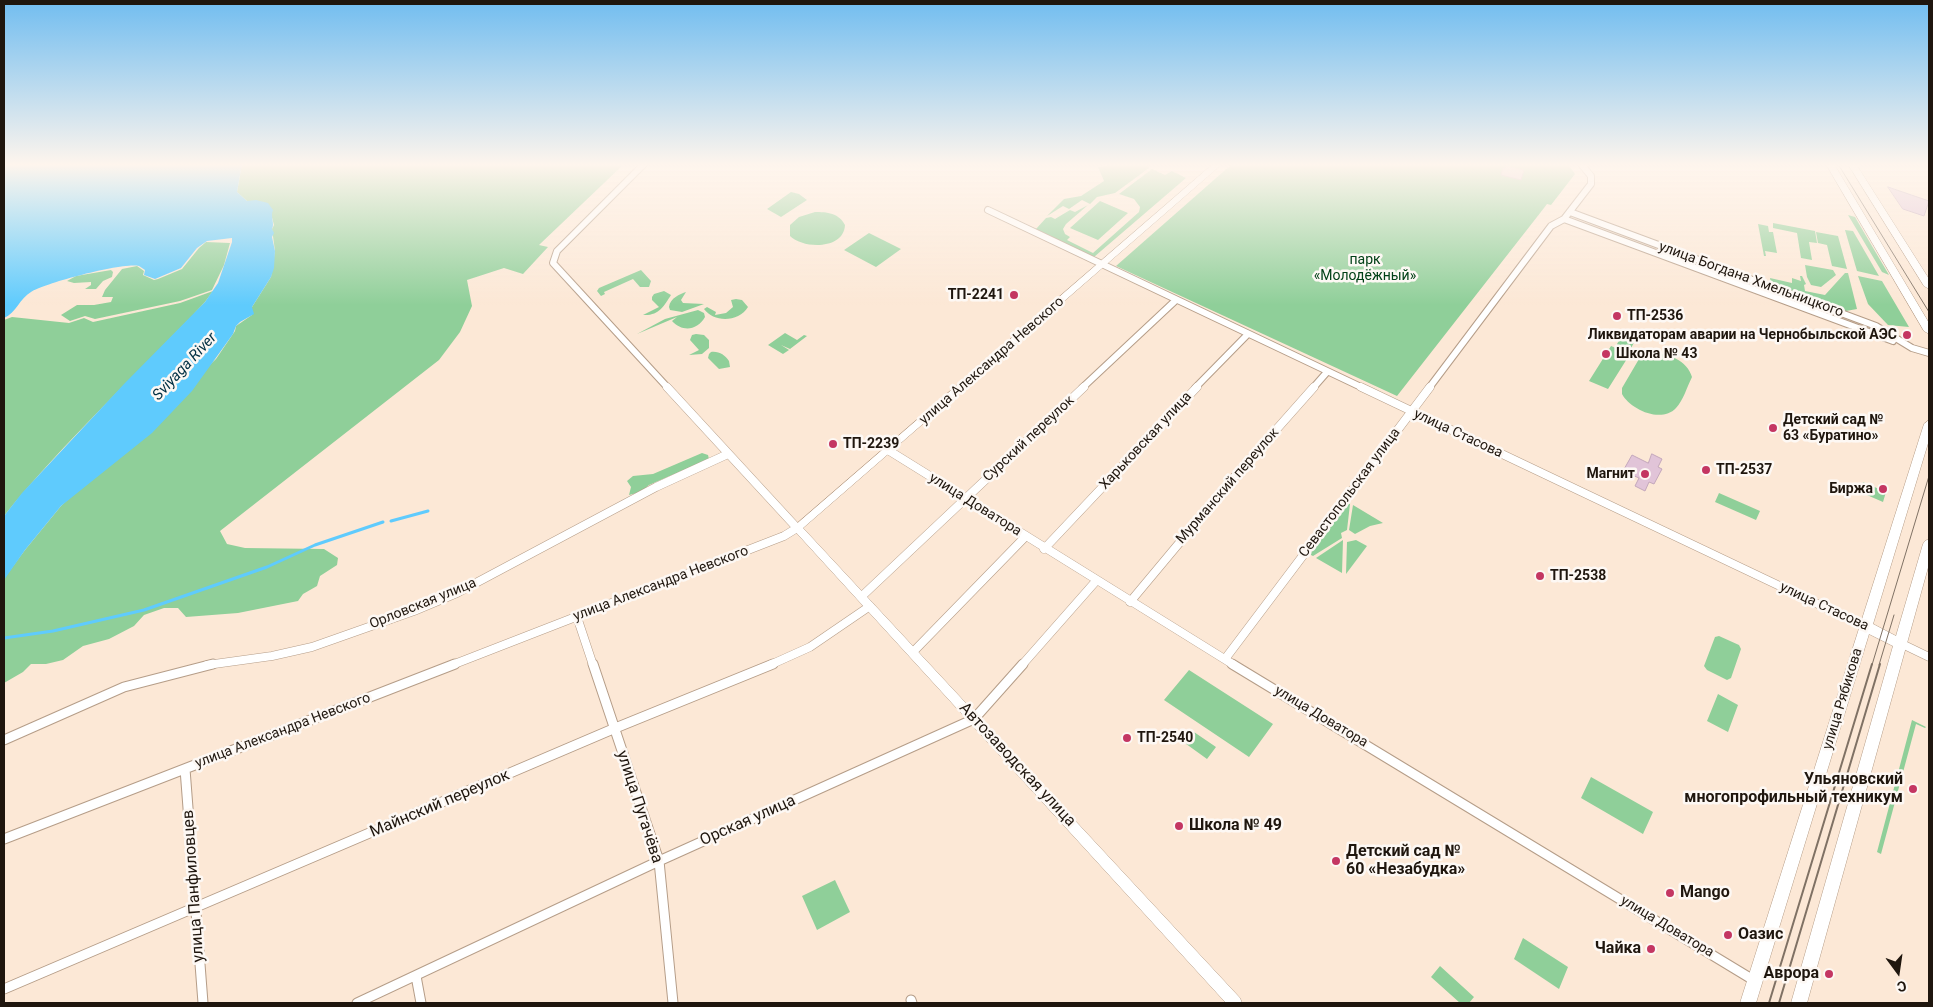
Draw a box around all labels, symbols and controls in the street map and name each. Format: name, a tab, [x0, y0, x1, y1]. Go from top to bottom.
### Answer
street label: улица Богдана Хмельницкого	[1656, 239, 1846, 321]
park label: парк «Молодёжный»	[1314, 252, 1416, 284]
place label: ТП-2241	[948, 287, 1004, 303]
marker: ТП-2241	[1008, 289, 1020, 301]
street label: улица Александра Невского	[916, 294, 1068, 428]
place label: ТП-2536	[1627, 308, 1683, 324]
marker: ТП-2536	[1611, 310, 1623, 322]
place label: Ликвидаторам аварии на Чернобыльской АЭС	[1588, 327, 1897, 343]
water label: Sviyaga River	[149, 329, 221, 405]
marker: Ликвидаторам аварии на Чернобыльской АЭС	[1901, 329, 1913, 341]
place label: Школа № 43	[1616, 346, 1697, 362]
marker: Школа № 43	[1600, 348, 1612, 360]
street label: Харьковская улица	[1096, 389, 1196, 493]
street label: Сурский переулок	[980, 392, 1078, 486]
street label: улица Стасова	[1411, 406, 1505, 462]
place label: Детский сад № 63 «Буратино»	[1783, 412, 1883, 444]
marker: Детский сад № 63 «Буратино»	[1767, 422, 1779, 434]
street label: Мурманский переулок	[1173, 425, 1283, 547]
street label: Севастопольская улица	[1296, 425, 1404, 561]
place label: ТП-2239	[843, 436, 899, 452]
marker: ТП-2239	[827, 438, 839, 450]
place label: ТП-2537	[1716, 462, 1772, 478]
marker: ТП-2537	[1700, 464, 1712, 476]
place label: Магнит	[1586, 466, 1635, 482]
marker: Магнит	[1639, 468, 1651, 480]
street label: улица Доватора	[926, 470, 1024, 540]
place label: Биржа	[1829, 481, 1873, 497]
marker: Биржа	[1877, 483, 1889, 495]
street label: улица Александра Невского	[571, 543, 751, 625]
place label: ТП-2538	[1550, 568, 1606, 584]
marker: ТП-2538	[1534, 570, 1546, 582]
street label: Орловская улица	[367, 575, 479, 633]
street label: улица Стасова	[1777, 579, 1871, 635]
street label: улица Рябикова	[1820, 646, 1866, 752]
street label: улица Доватора	[1271, 683, 1371, 751]
street label: улица Александра Невского	[193, 690, 373, 772]
street label: Автозаводская улица	[955, 699, 1079, 831]
place label: ТП-2540	[1137, 730, 1193, 746]
marker: ТП-2540	[1121, 732, 1133, 744]
street label: улица Пугачёва	[612, 748, 666, 866]
street label: Майнский переулок	[367, 766, 513, 842]
place label: Ульяновский многопрофильный техникум	[1684, 770, 1903, 808]
marker: Ульяновский многопрофильный техникум	[1907, 783, 1919, 795]
street label: Орская улица	[697, 791, 799, 851]
street label: улица Панфиловцев	[179, 809, 209, 963]
place label: Школа № 49	[1189, 816, 1282, 836]
marker: Школа № 49	[1173, 820, 1185, 832]
place label: Детский сад № 60 «Незабудка»	[1346, 842, 1465, 880]
marker: Детский сад № 60 «Незабудка»	[1330, 855, 1342, 867]
place label: Mango	[1680, 883, 1730, 903]
marker: Mango	[1664, 887, 1676, 899]
street label: улица Доватора	[1617, 893, 1717, 961]
place label: Оазис	[1738, 925, 1783, 945]
marker: Оазис	[1722, 929, 1734, 941]
place label: Чайка	[1595, 939, 1641, 959]
marker: Чайка	[1645, 943, 1657, 955]
north arrow	[1873, 947, 1923, 997]
place label: Аврора	[1764, 964, 1819, 984]
marker: Аврора	[1823, 968, 1835, 980]
text: С	[1895, 978, 1908, 995]

